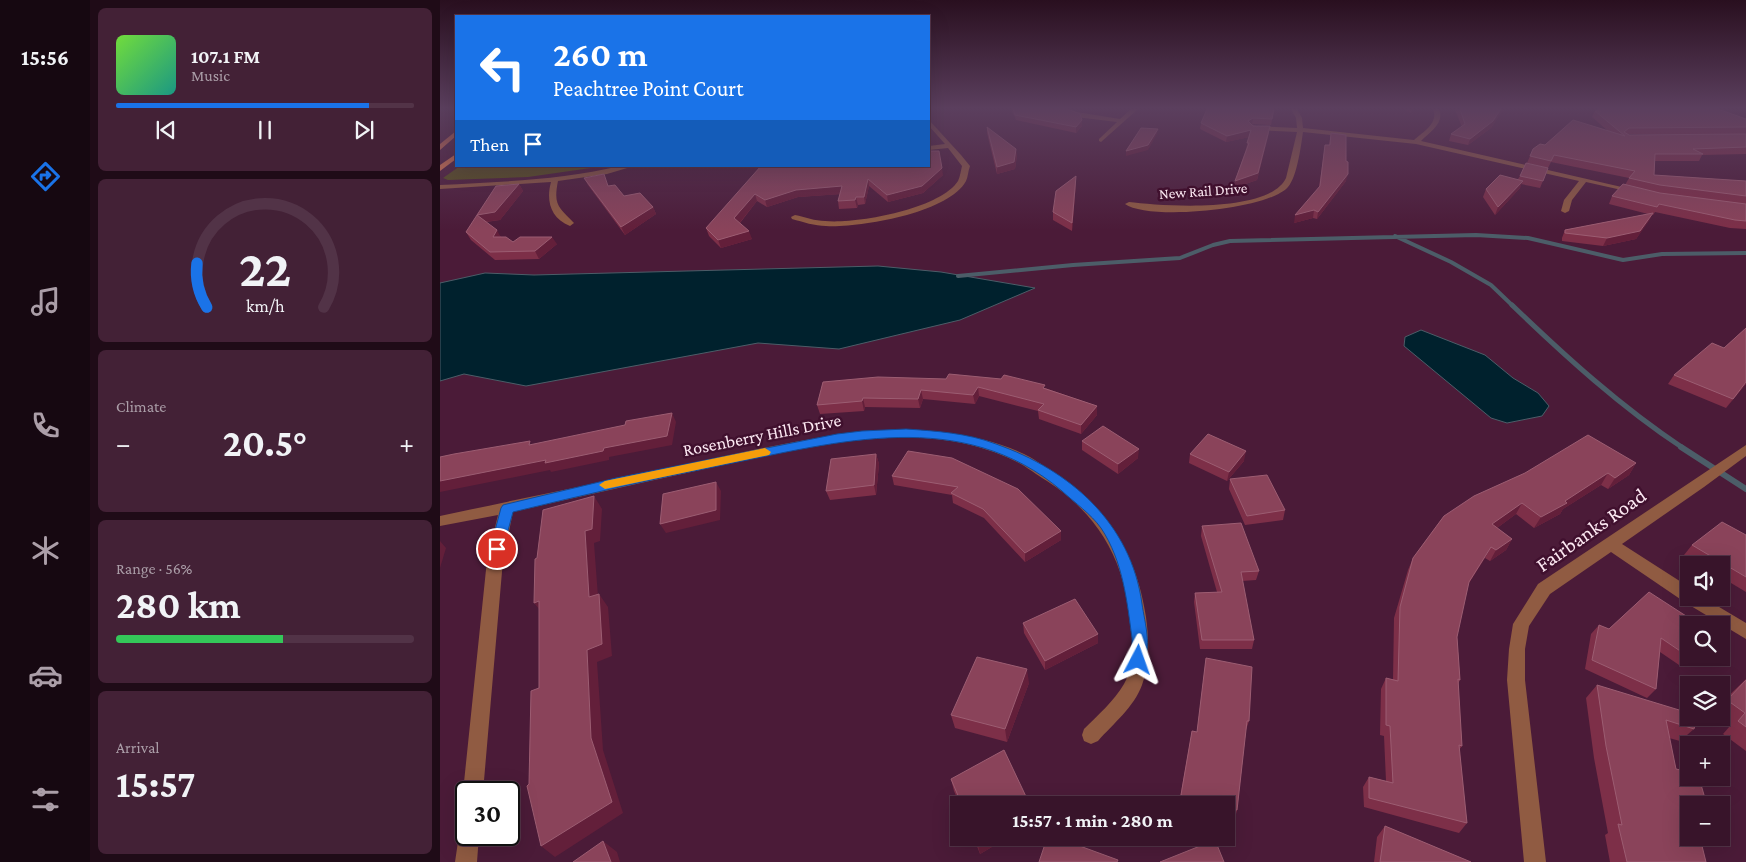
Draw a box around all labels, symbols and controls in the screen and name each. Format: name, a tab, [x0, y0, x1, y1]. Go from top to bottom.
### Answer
icon: left	[470, 35, 535, 100]
text: 260 m	[553, 35, 648, 74]
text: 15:56	[21, 45, 69, 70]
text: 107.1 FM	[191, 46, 260, 67]
text: Music	[191, 67, 230, 84]
text: Peachtree Point Court	[553, 76, 743, 101]
icon: previous	[152, 116, 180, 144]
icon: pause	[251, 116, 279, 144]
icon: next	[350, 116, 378, 144]
icon: arrive	[519, 130, 547, 158]
text: Then	[470, 134, 509, 155]
icon: directions	[28, 159, 63, 194]
street label: New Rail Drive	[1158, 180, 1248, 202]
text: 22	[239, 239, 291, 297]
icon: music	[28, 284, 63, 319]
text: km/h	[246, 296, 285, 316]
text: Climate	[116, 398, 166, 415]
icon: phone	[28, 408, 63, 443]
street label: Rosenberry Hills Drive	[681, 410, 843, 460]
text: 20.5°	[223, 422, 307, 464]
text: −	[116, 428, 131, 459]
text: +	[399, 428, 414, 459]
street label: Fairbanks Road	[1531, 483, 1651, 577]
pin	[476, 528, 518, 570]
icon: climate	[28, 533, 63, 568]
icon: arrive	[483, 535, 511, 563]
map controls	[1680, 556, 1730, 846]
button: sound	[1680, 556, 1730, 606]
text: Range · 56%	[116, 560, 192, 577]
text: 280 km	[116, 584, 241, 626]
button: search	[1680, 616, 1730, 666]
position arrow	[1111, 633, 1163, 685]
icon: car	[28, 658, 63, 693]
button: layers	[1680, 676, 1730, 726]
button: +	[1680, 736, 1730, 786]
text: Arrival	[116, 739, 160, 756]
text: 15:57	[116, 763, 196, 805]
speed limit sign: 30	[455, 781, 520, 846]
icon: filters	[28, 782, 63, 817]
button: −	[1680, 796, 1730, 846]
text: 15:57 · 1 min · 280 m	[1012, 810, 1173, 831]

